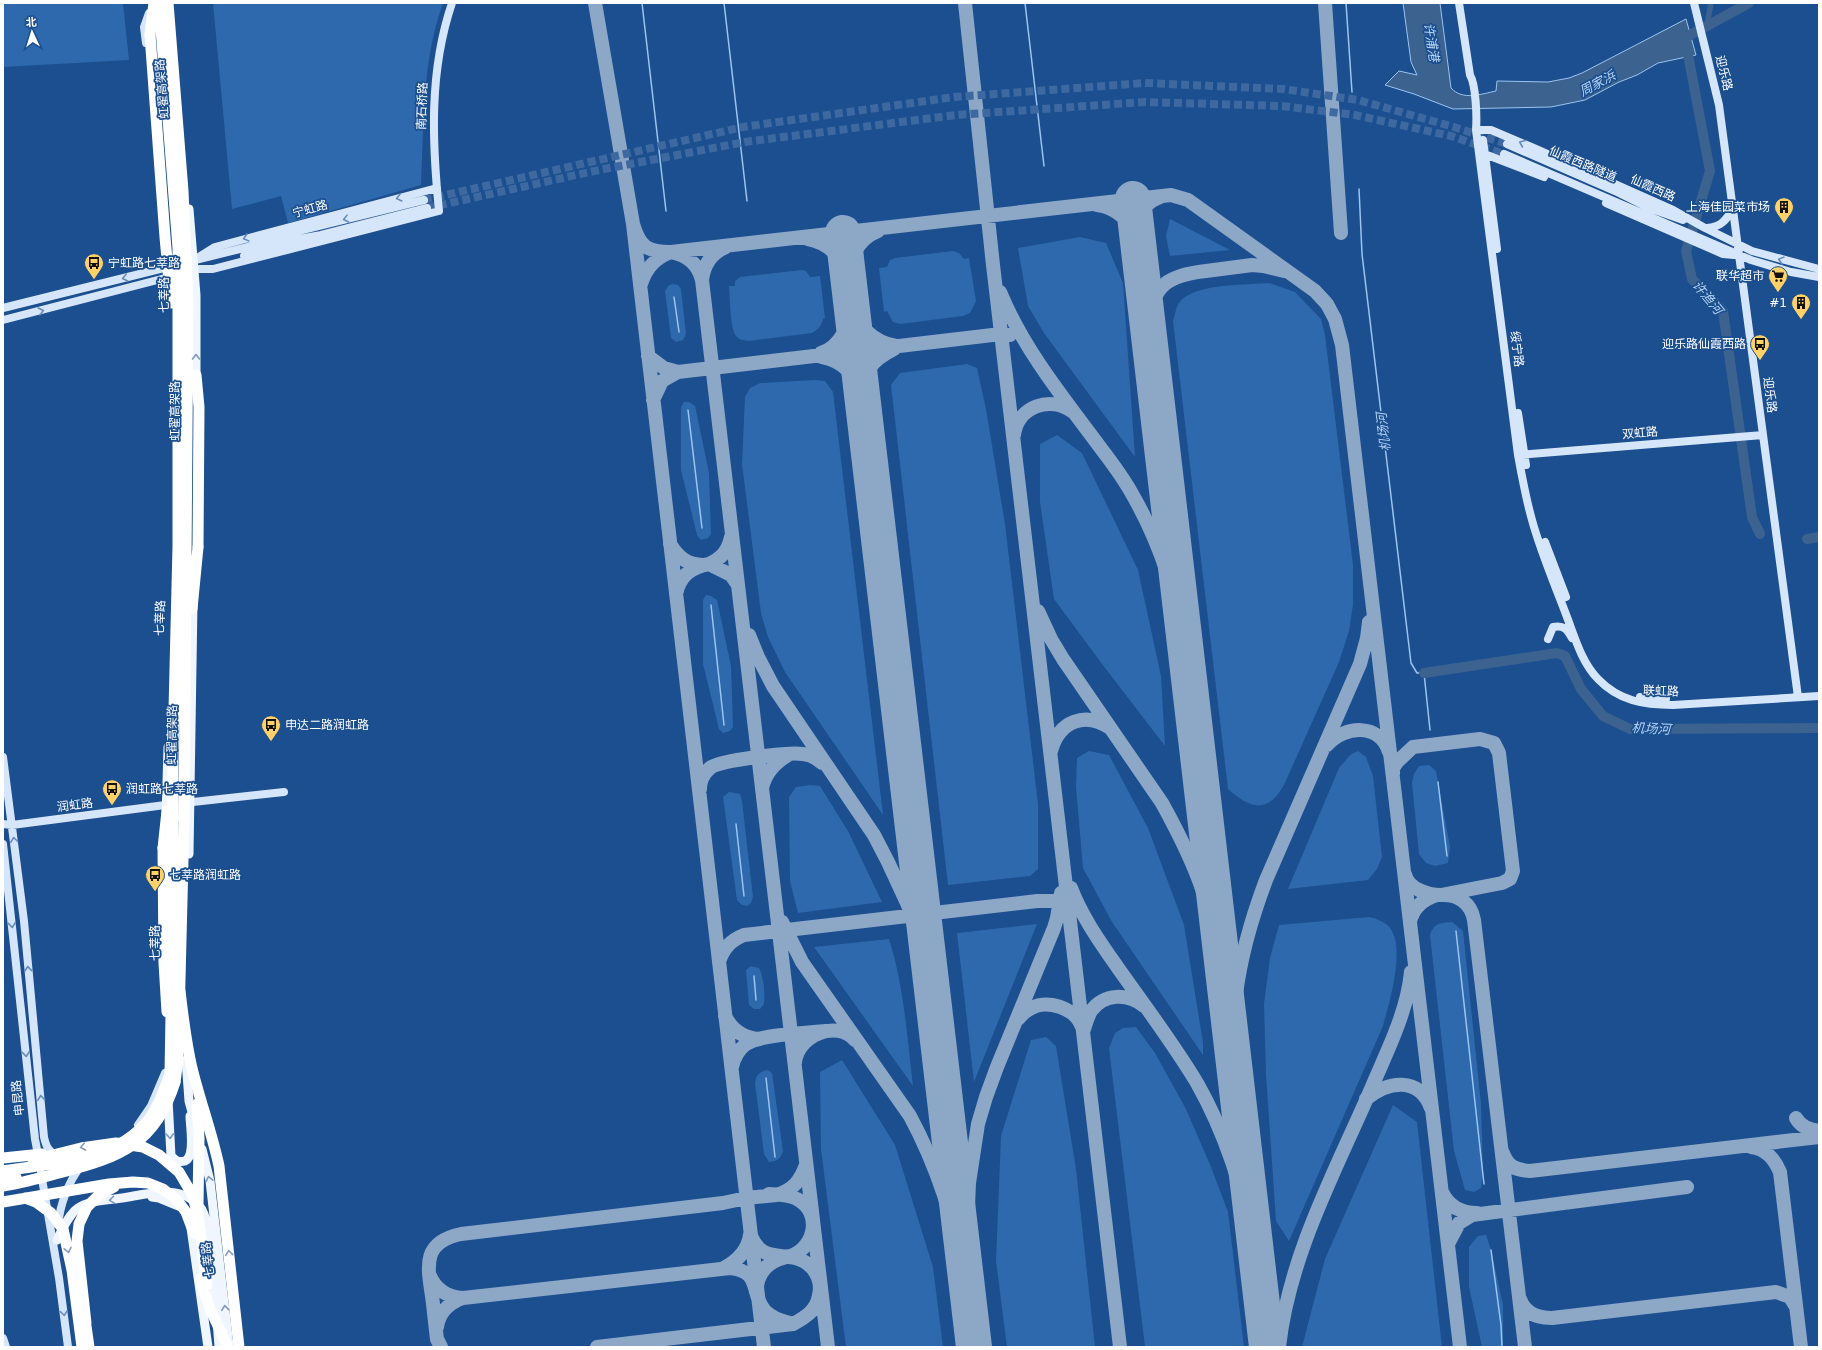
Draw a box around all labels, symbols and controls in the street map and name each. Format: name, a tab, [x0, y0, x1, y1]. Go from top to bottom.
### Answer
north arrow	[12, 12, 52, 52]
text: 北	[25, 16, 37, 29]
water label: 许浦港	[1421, 22, 1442, 64]
street label: 迎乐路	[1713, 54, 1735, 92]
street label: 虹翟高架路	[152, 58, 172, 120]
water label: 周家浜	[1576, 67, 1619, 99]
street label: 南石桥路	[414, 82, 430, 130]
one-way arrow	[1519, 140, 1527, 148]
street label: 仙霞西路隧道	[1547, 143, 1619, 185]
street label: 仙霞西路	[1628, 172, 1678, 204]
one-way arrow	[396, 193, 403, 202]
building icon: 上海佳园菜市场	[1773, 196, 1795, 224]
street label: 宁虹路	[291, 198, 329, 220]
place label: 上海佳园菜市场	[1686, 200, 1770, 214]
one-way arrow	[342, 215, 349, 223]
one-way arrow	[243, 234, 249, 242]
bus stop icon: 宁虹路七莘路	[83, 252, 105, 280]
place label: 宁虹路七莘路	[108, 256, 180, 270]
one-way arrow	[1778, 256, 1785, 265]
supermarket icon: 联华超市	[1767, 265, 1789, 293]
place label: 联华超市	[1716, 269, 1764, 283]
one-way arrow	[121, 273, 128, 282]
street label: 七莘路	[157, 277, 171, 313]
water label: 许渔河	[1689, 278, 1728, 319]
building icon: #1	[1790, 292, 1812, 320]
place label: #1	[1769, 296, 1787, 310]
one-way arrow	[37, 307, 44, 316]
street label: 绥宁路	[1508, 330, 1526, 368]
bus stop icon: 迎乐路仙霞西路	[1749, 333, 1771, 361]
place label: 迎乐路仙霞西路	[1662, 337, 1746, 351]
one-way arrow	[192, 354, 200, 360]
street label: 迎乐路	[1761, 376, 1779, 414]
street label: 虹翟高架路	[168, 381, 182, 441]
water label: 机场河	[1373, 409, 1393, 452]
street label: 双虹路	[1621, 424, 1659, 442]
street label: 七莘路	[152, 600, 168, 636]
street label: 联虹路	[1643, 683, 1679, 699]
street label: 虹翟高架路	[164, 705, 180, 765]
bus stop icon: 申达二路润虹路	[260, 714, 282, 742]
place label: 申达二路润虹路	[285, 718, 369, 732]
water label: 机场河	[1631, 720, 1674, 737]
bus stop icon: 润虹路七莘路	[101, 778, 123, 806]
place label: 润虹路七莘路	[126, 782, 198, 796]
street label: 润虹路	[56, 796, 94, 814]
one-way arrow	[10, 837, 19, 843]
bus stop icon: 七莘路润虹路	[144, 864, 166, 892]
place label: 七莘路润虹路	[169, 868, 241, 882]
one-way arrow	[7, 922, 16, 928]
street label: 七莘路	[148, 925, 162, 961]
one-way arrow	[24, 966, 33, 972]
one-way arrow	[21, 1051, 30, 1057]
street label: 申昆路	[9, 1079, 27, 1117]
one-way arrow	[36, 1095, 45, 1101]
one-way arrow	[165, 1133, 174, 1139]
one-way arrow	[79, 1143, 86, 1151]
one-way arrow	[206, 1176, 214, 1182]
one-way arrow	[109, 1195, 115, 1204]
street label: 七莘路	[199, 1241, 217, 1279]
one-way arrow	[64, 1247, 72, 1254]
one-way arrow	[225, 1250, 234, 1256]
one-way arrow	[221, 1305, 230, 1311]
one-way arrow	[59, 1309, 68, 1316]

